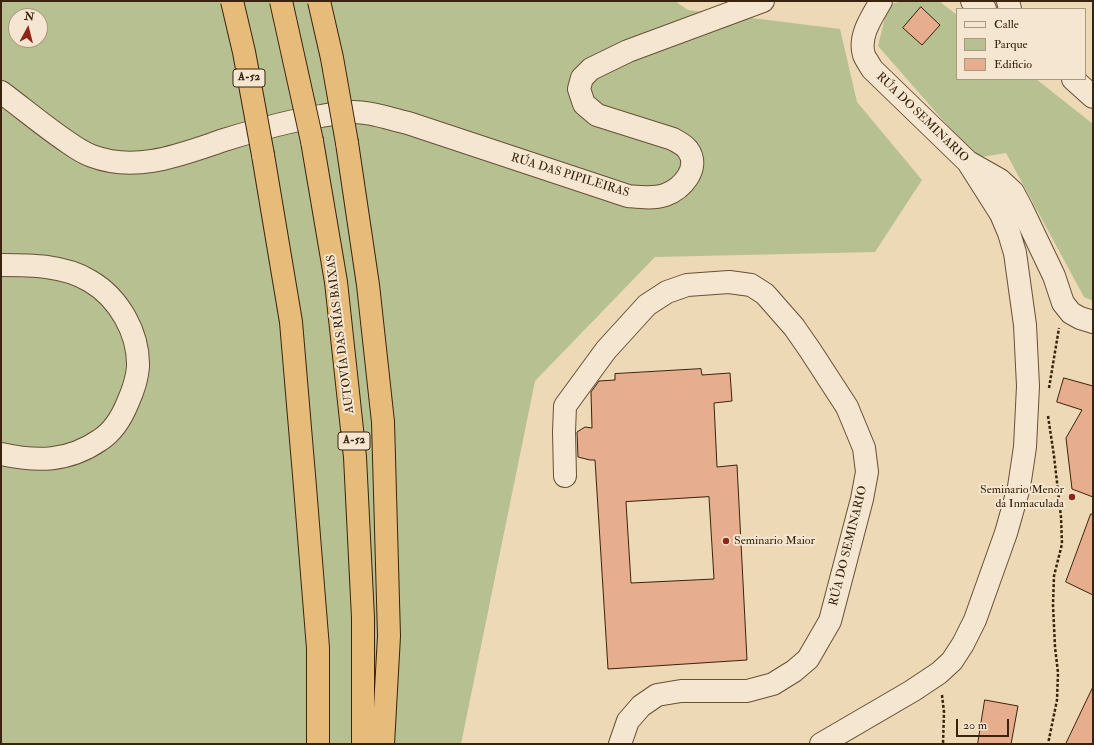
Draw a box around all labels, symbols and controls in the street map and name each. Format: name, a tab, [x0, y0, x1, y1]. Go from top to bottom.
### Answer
north arrow	[8, 8, 48, 48]
legend	[956, 8, 1086, 80]
text: N	[24, 10, 35, 24]
text: Calle	[994, 17, 1019, 32]
text: Parque	[994, 37, 1028, 52]
text: Edificio	[994, 57, 1032, 72]
road number: A-52	[233, 69, 265, 87]
street label: RÚA DO SEMINARIO	[873, 70, 971, 166]
street label: RÚA DAS PIPILEIRAS	[509, 151, 631, 201]
street label: AUTOVÍA DAS RÍAS BAIXAS	[324, 254, 358, 414]
road number: A-52	[338, 432, 370, 450]
place label: Seminario Menor da Inmaculada	[980, 483, 1064, 511]
street label: RÚA DO SEMINARIO	[827, 484, 871, 608]
marker: Seminario Menor da Inmaculada	[1067, 492, 1077, 502]
place label: Seminario Maior	[734, 534, 815, 548]
marker: Seminario Maior	[721, 536, 731, 546]
scale bar	[958, 711, 1011, 737]
text: 20 m	[963, 718, 987, 733]

